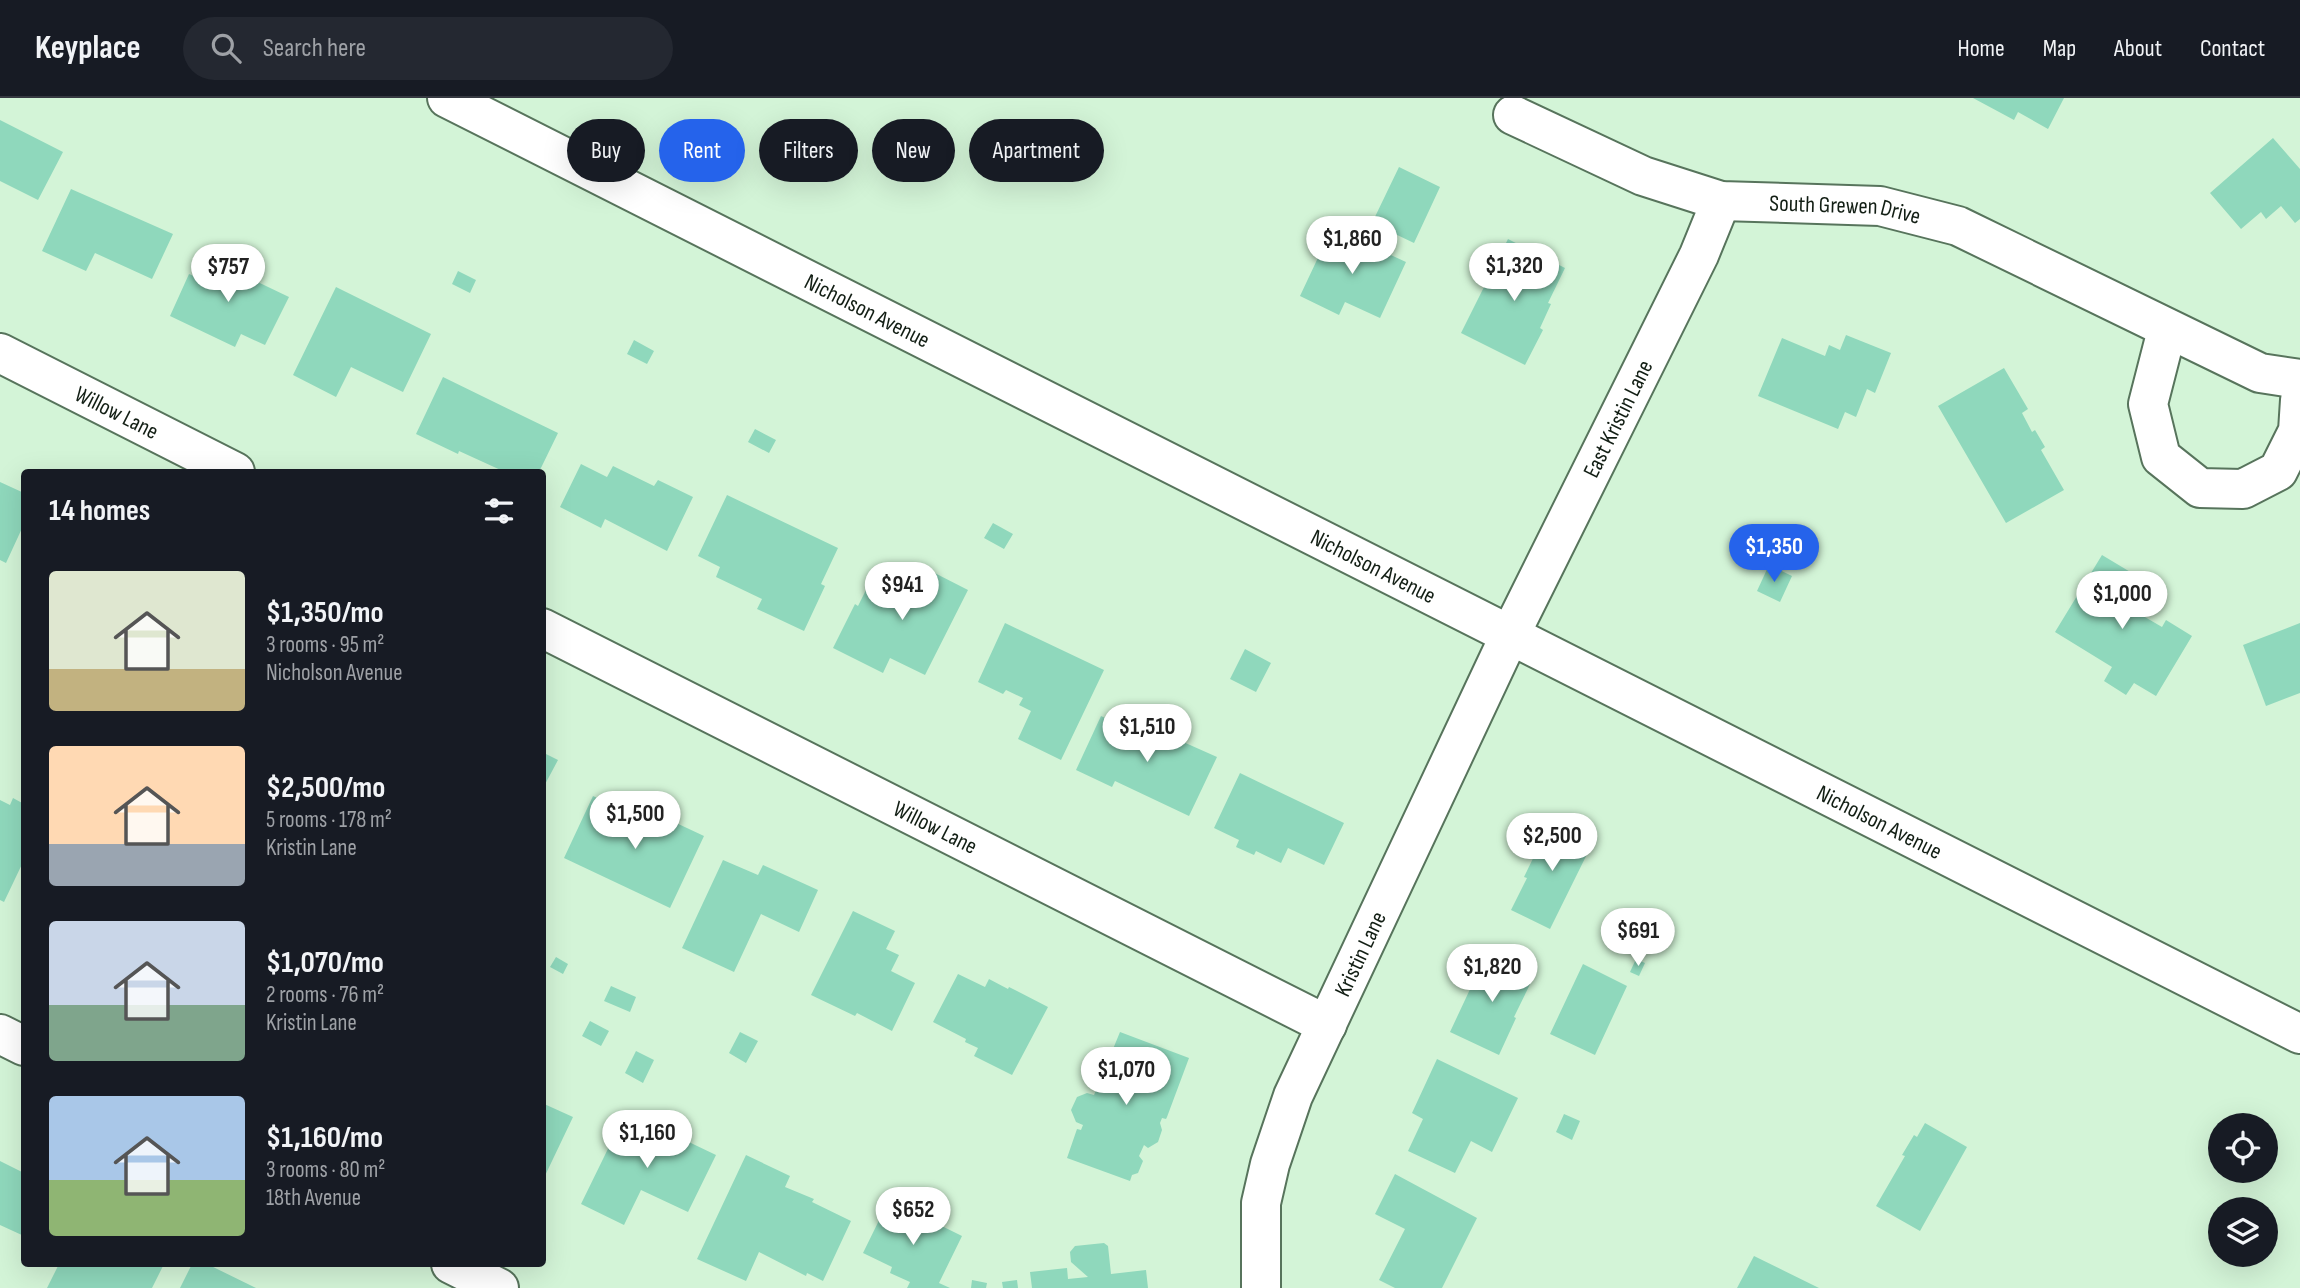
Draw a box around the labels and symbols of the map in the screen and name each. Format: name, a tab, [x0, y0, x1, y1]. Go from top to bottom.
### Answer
street label: South Grewen Drive	[1769, 190, 1923, 231]
pin: $1,860	[1295, 216, 1409, 276]
pin: $757	[187, 244, 269, 304]
pin: $1,320	[1457, 244, 1571, 303]
street label: Nicholson Avenue	[800, 268, 934, 355]
street label: East Kristin Lane	[1578, 356, 1659, 482]
street label: Willow Lane	[70, 380, 163, 446]
street label: Nicholson Avenue	[1306, 524, 1440, 610]
pin: $1,350	[1717, 524, 1831, 584]
pin: $941	[861, 562, 943, 622]
pin: $1,000	[2065, 572, 2179, 631]
pin: $1,510	[1090, 704, 1204, 764]
street label: Nicholson Avenue	[1812, 779, 1946, 866]
pin: $1,500	[578, 792, 692, 851]
street label: Willow Lane	[888, 795, 982, 861]
pin: $2,500	[1495, 814, 1609, 873]
street label: Kristin Lane	[1329, 907, 1393, 1001]
pin: $691	[1597, 908, 1679, 968]
pin: $1,820	[1435, 944, 1549, 1004]
pin: $1,070	[1069, 1048, 1183, 1107]
pin: $1,160	[590, 1110, 704, 1170]
pin: $652	[872, 1188, 954, 1247]

